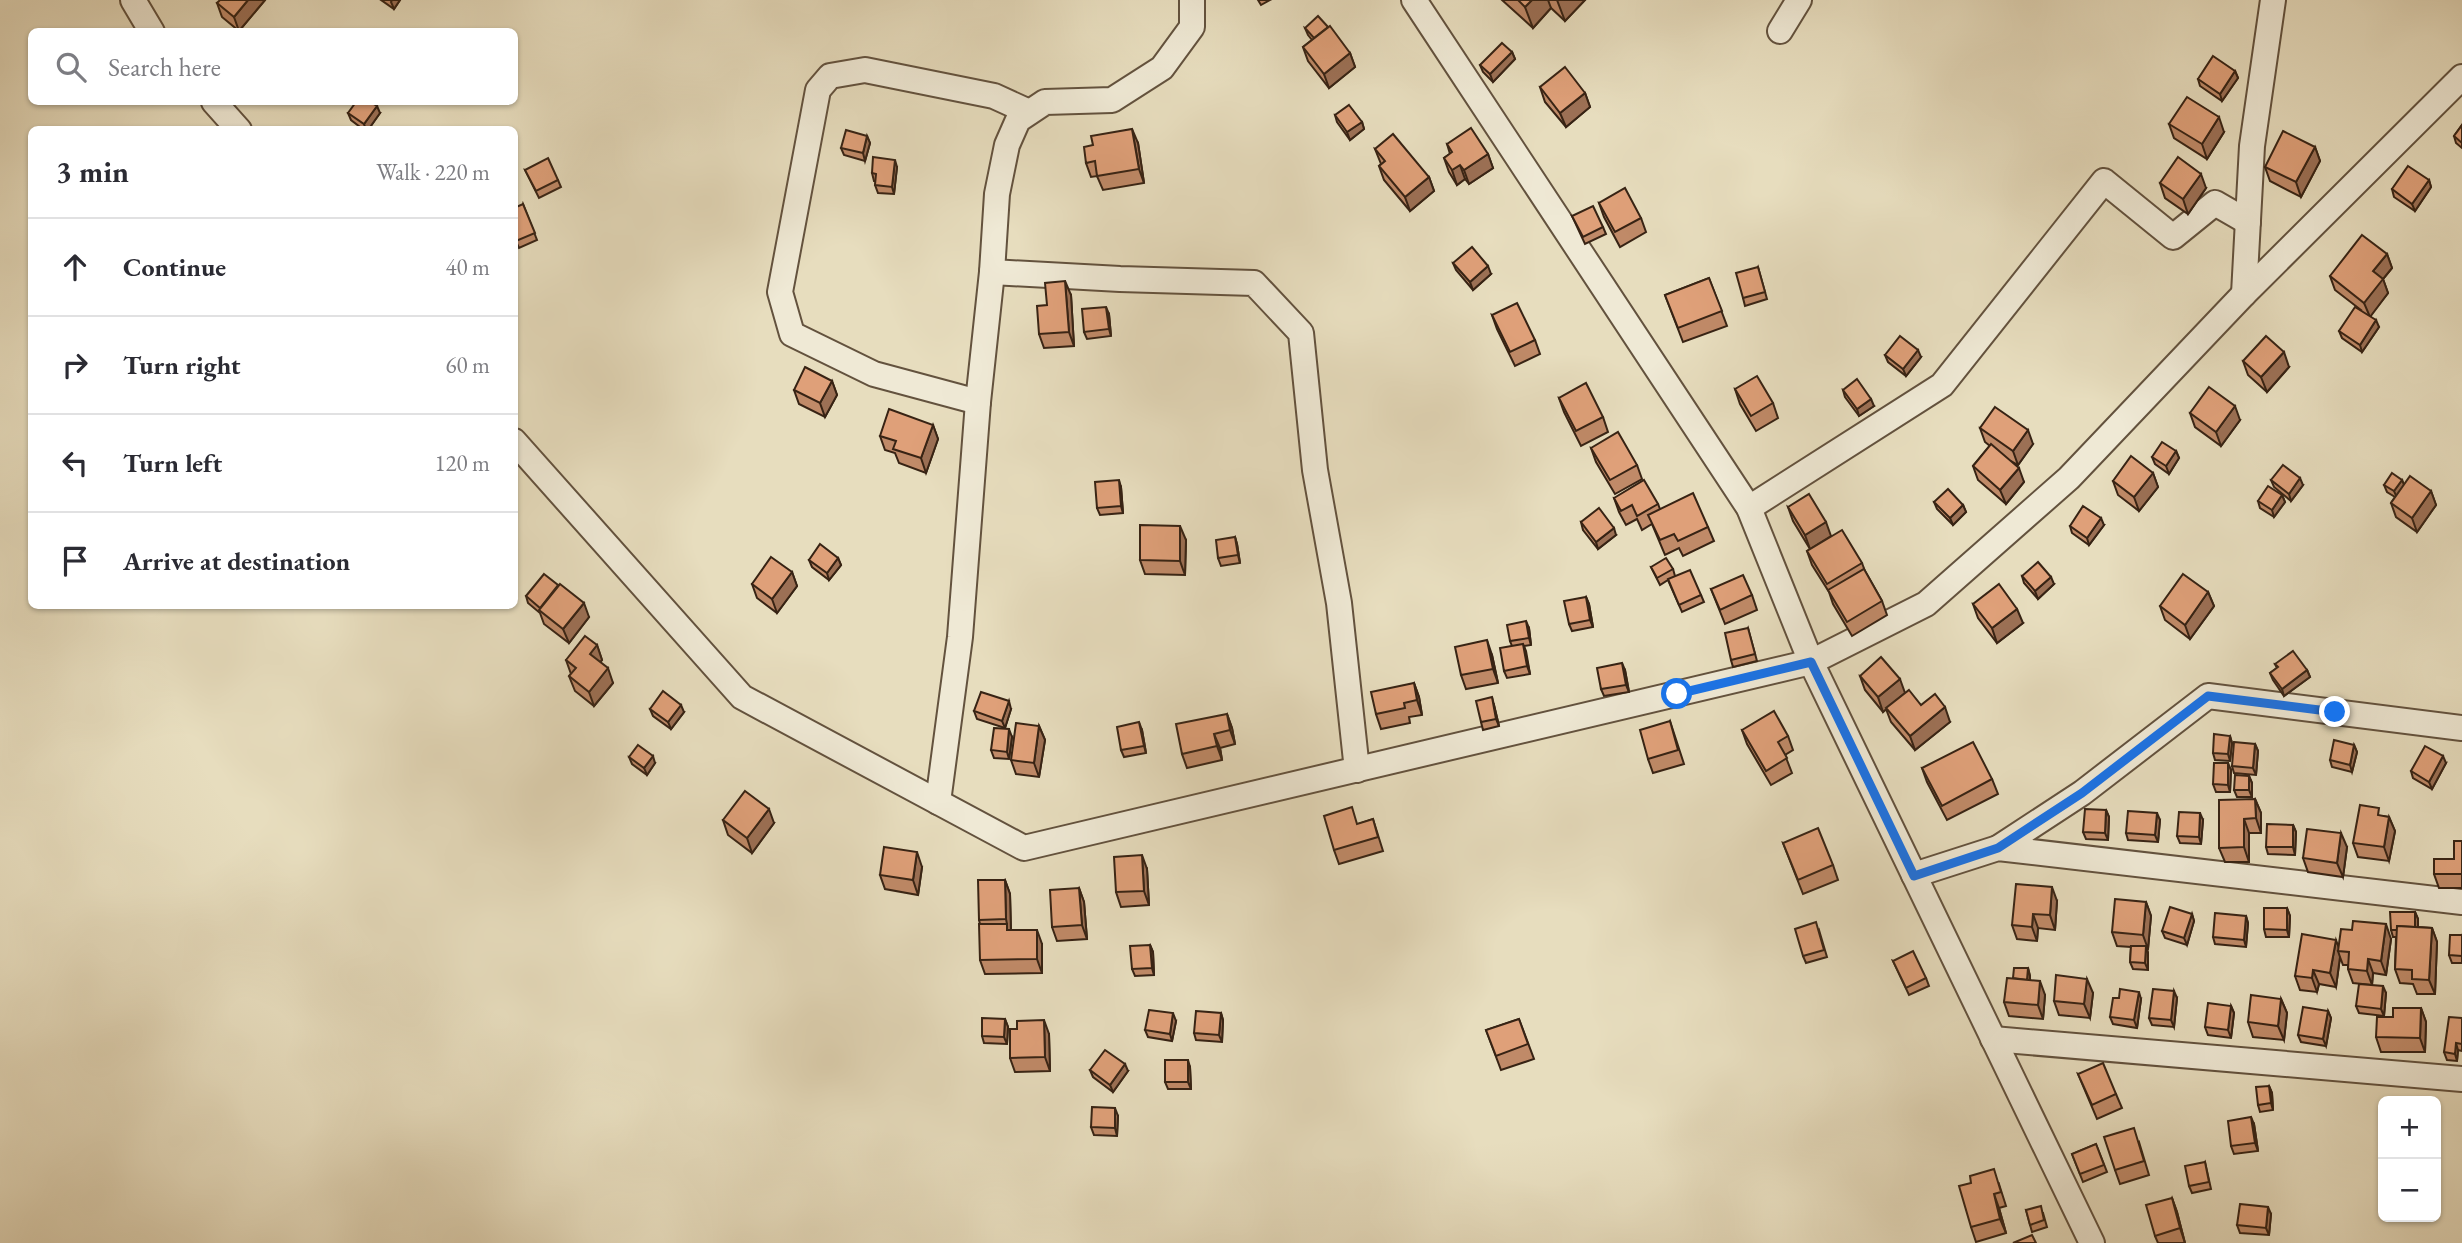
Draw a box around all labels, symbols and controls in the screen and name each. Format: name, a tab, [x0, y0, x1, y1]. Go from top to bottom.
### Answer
search box	[28, 28, 518, 105]
icon: search	[52, 48, 90, 86]
text: Search here	[108, 50, 221, 84]
text: 3 min	[56, 152, 129, 191]
text: Walk · 220 m	[376, 157, 490, 187]
icon: ahead	[56, 248, 94, 286]
text: Continue	[123, 250, 226, 284]
text: 40 m	[445, 252, 490, 282]
icon: right	[56, 346, 94, 384]
text: Turn right	[123, 348, 241, 382]
text: 60 m	[445, 350, 490, 380]
icon: left	[56, 444, 94, 482]
text: Turn left	[123, 446, 222, 480]
text: 120 m	[434, 448, 490, 478]
icon: arrive	[56, 542, 94, 580]
text: Arrive at destination	[123, 544, 350, 578]
route start	[1661, 678, 1692, 709]
route end	[2319, 696, 2350, 727]
map controls	[2378, 1096, 2441, 1222]
button: +	[2378, 1096, 2441, 1159]
button: −	[2378, 1159, 2441, 1222]

